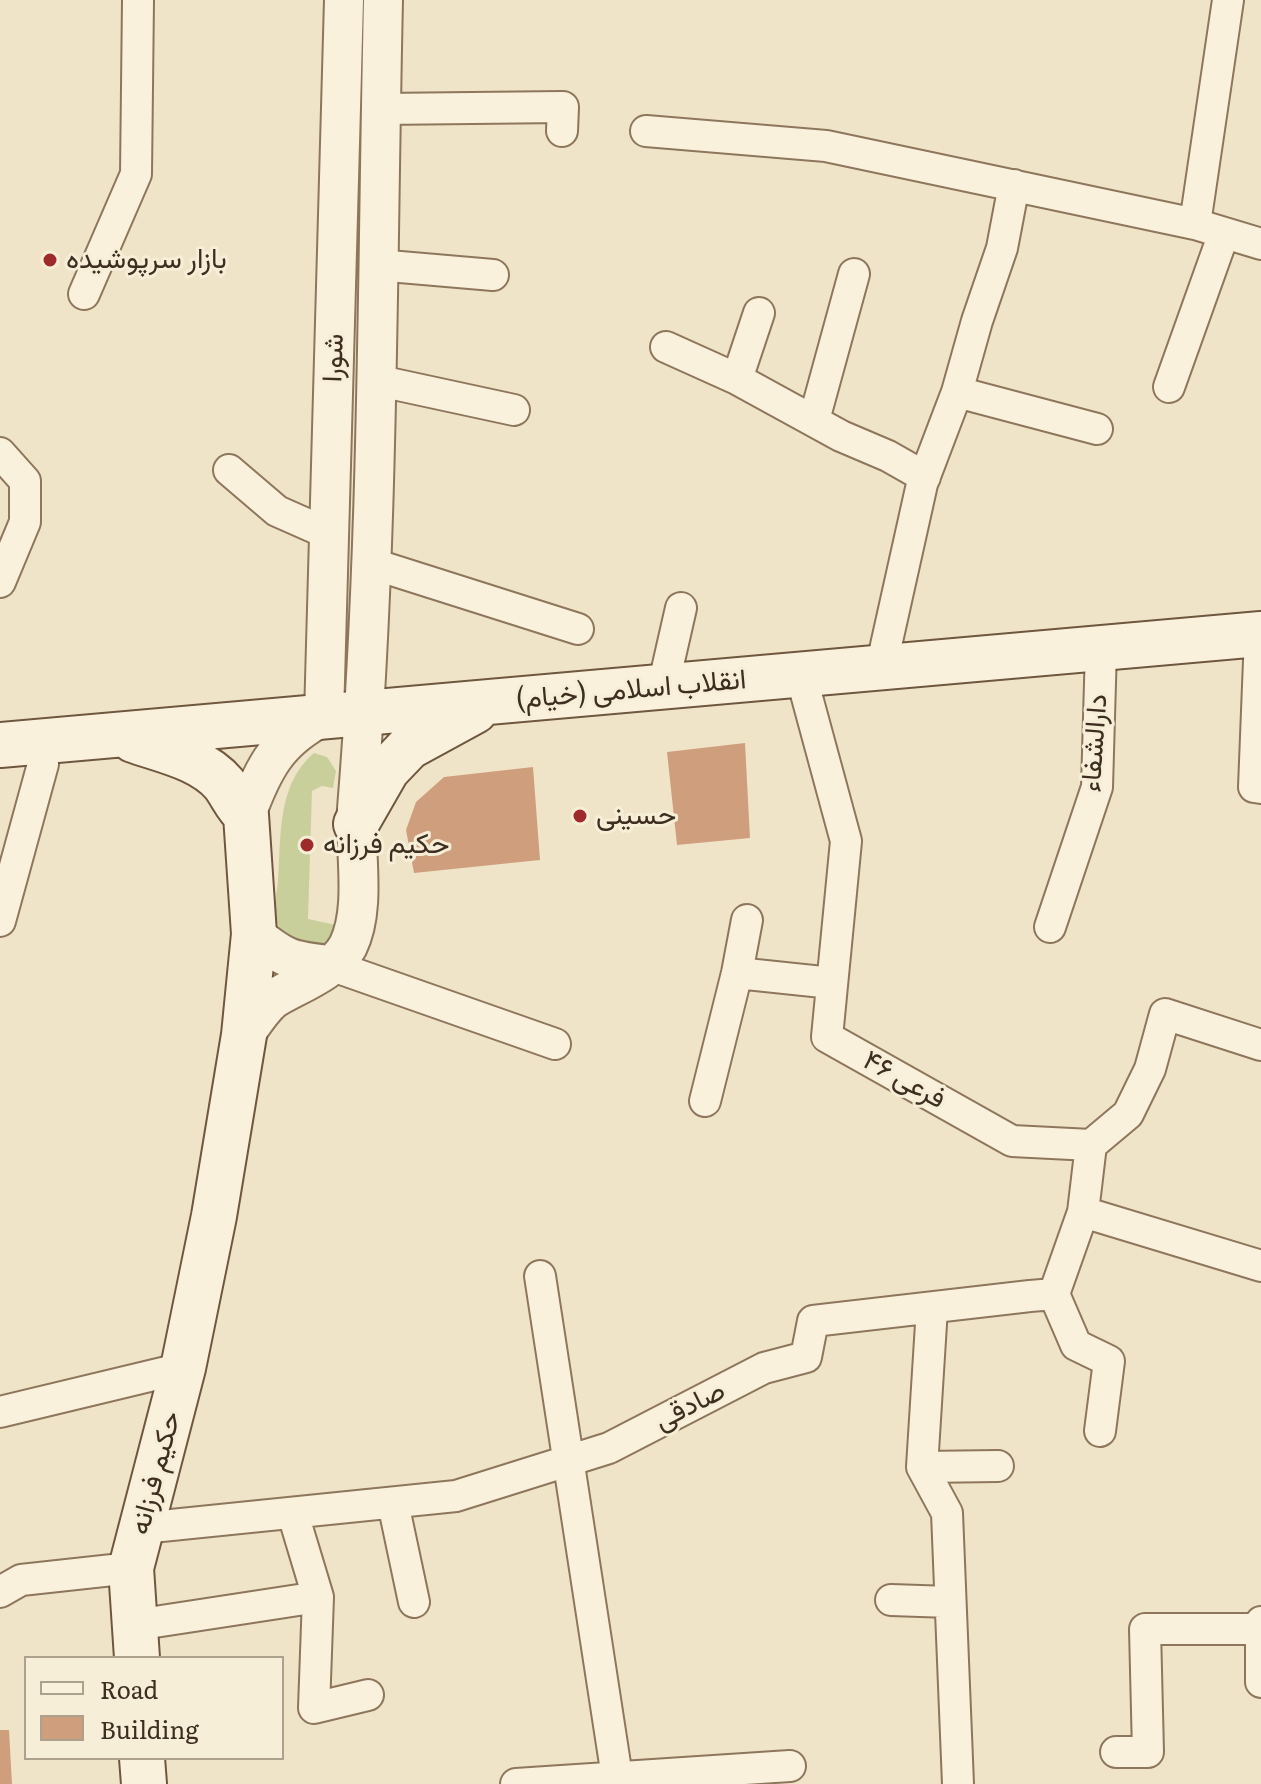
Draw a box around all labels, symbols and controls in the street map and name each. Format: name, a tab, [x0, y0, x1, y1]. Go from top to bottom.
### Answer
place label: بازار سرپوشیده	[66, 243, 227, 277]
marker: بازار سرپوشیده	[41, 251, 59, 269]
street label: شورا	[316, 333, 352, 383]
street label: انقلاب اسلامی (خیام)	[514, 663, 748, 717]
street label: دارالشفاء	[1075, 693, 1115, 793]
place label: حسینی	[596, 799, 676, 833]
marker: حسینی	[571, 807, 589, 825]
place label: حکیم فرزانه	[323, 828, 449, 862]
marker: حکیم فرزانه	[298, 836, 316, 854]
street label: فرعی ۴۶	[857, 1044, 951, 1116]
street label: صادقی	[649, 1374, 731, 1438]
street label: حکیم فرزانه	[123, 1408, 189, 1538]
legend	[24, 1656, 284, 1760]
text: Road	[100, 1671, 158, 1706]
text: Building	[100, 1711, 199, 1746]

